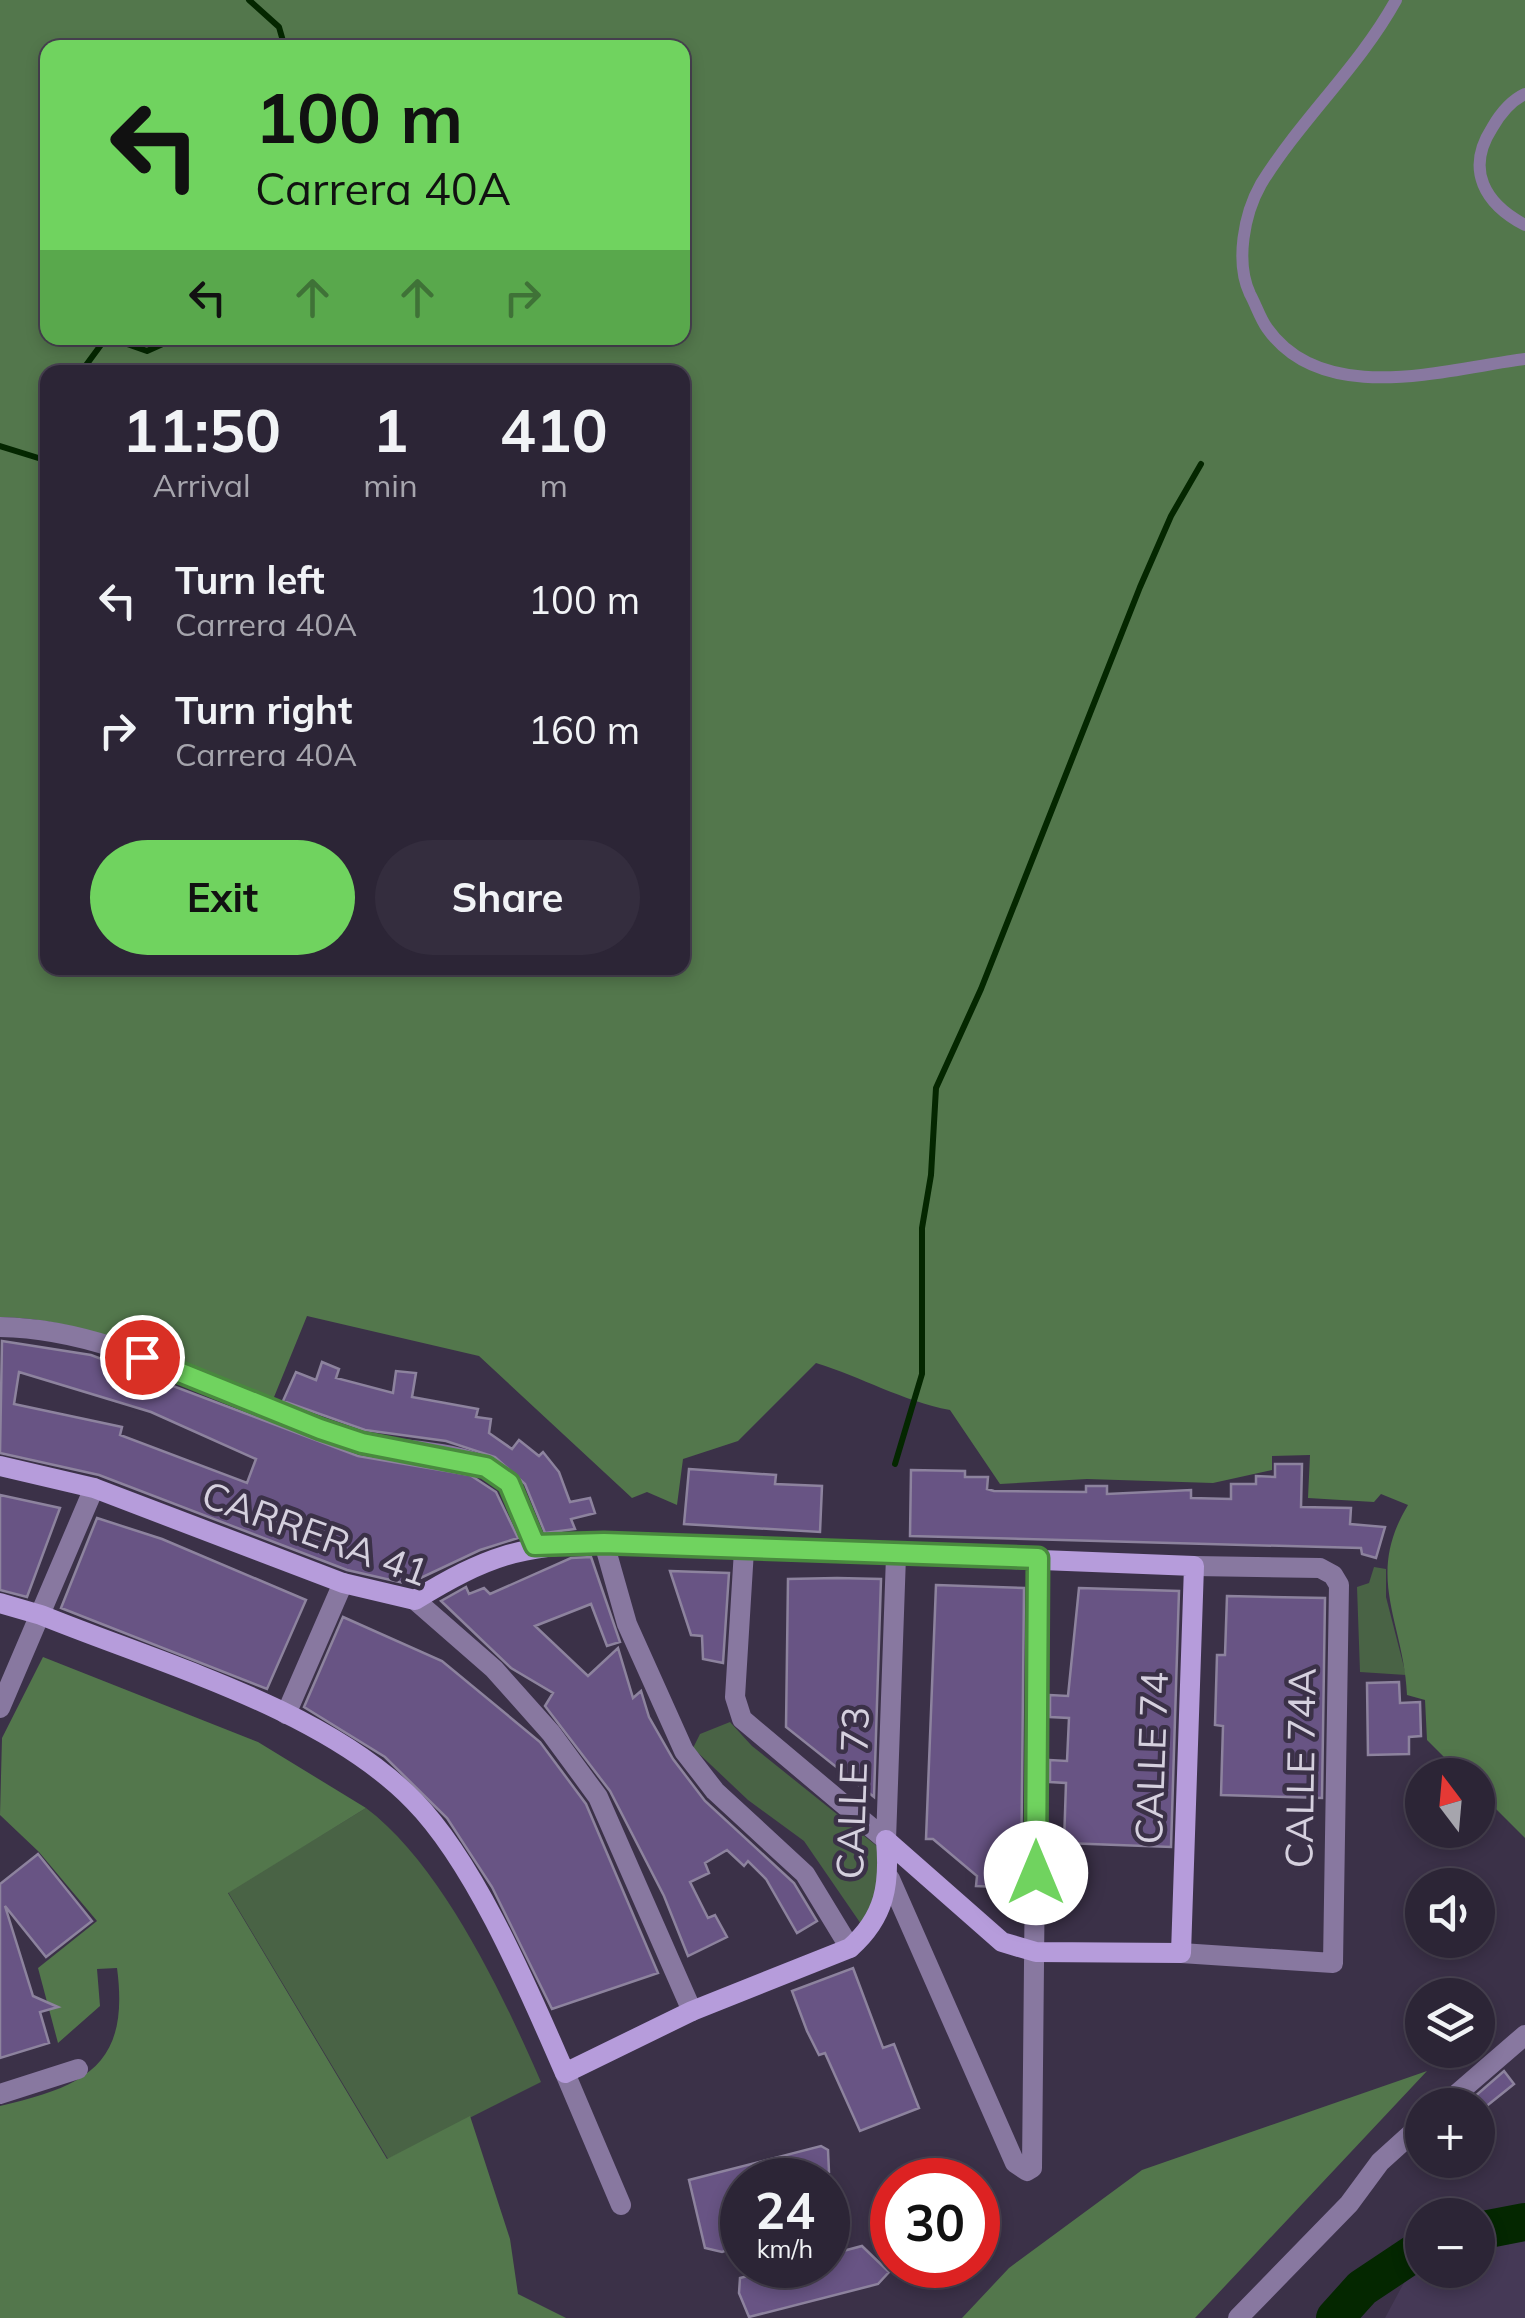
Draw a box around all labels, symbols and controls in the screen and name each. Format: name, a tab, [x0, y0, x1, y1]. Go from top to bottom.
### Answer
text: 100 m	[255, 73, 463, 161]
icon: left	[90, 80, 220, 210]
text: Carrera 40A	[255, 160, 511, 216]
icon: left	[180, 270, 235, 325]
icon: ahead	[285, 270, 340, 325]
icon: ahead	[390, 270, 445, 325]
icon: right	[495, 270, 550, 325]
text: 11:50	[122, 392, 281, 467]
text: 1	[372, 392, 408, 467]
text: 410	[500, 392, 608, 467]
text: Arrival	[153, 465, 251, 505]
text: min	[363, 465, 418, 505]
text: m	[540, 465, 568, 505]
text: Turn left	[175, 556, 325, 604]
icon: left	[90, 573, 145, 628]
text: 100 m	[528, 576, 640, 624]
text: Carrera 40A	[175, 604, 357, 644]
text: Turn right	[175, 686, 352, 734]
icon: right	[90, 703, 145, 758]
text: 160 m	[528, 706, 640, 754]
text: Carrera 40A	[175, 734, 357, 774]
button: Exit	[90, 840, 355, 955]
button: Share	[375, 840, 640, 955]
pin	[100, 1315, 185, 1400]
icon: arrive	[115, 1330, 170, 1385]
street label: CARRERA 41	[196, 1470, 435, 1596]
street label: CALLE 74A	[1274, 1667, 1326, 1869]
street label: CALLE 74	[1124, 1671, 1178, 1845]
street label: CALLE 73	[825, 1706, 879, 1880]
north arrow	[1405, 1758, 1495, 1848]
map controls	[1405, 1758, 1495, 2288]
position arrow	[984, 1821, 1088, 1925]
button: sound	[1405, 1868, 1495, 1958]
button: layers	[1405, 1978, 1495, 2068]
button: +	[1405, 2088, 1495, 2178]
speed limit sign: 30	[870, 2158, 1000, 2288]
text: 24	[755, 2179, 815, 2242]
button: −	[1405, 2198, 1495, 2288]
text: km/h	[757, 2233, 813, 2264]

